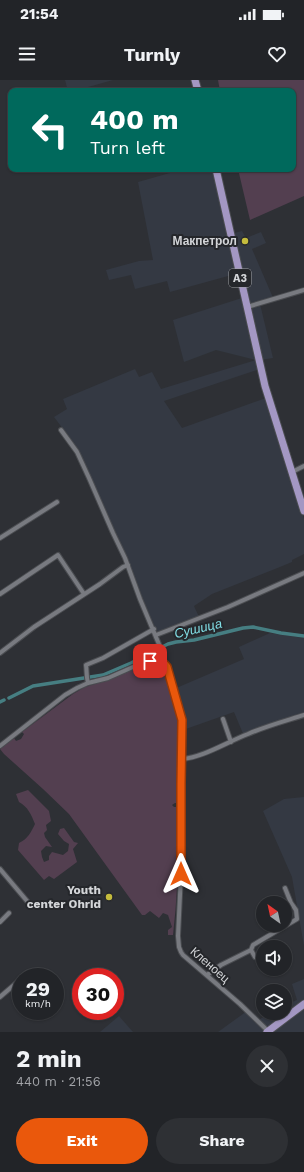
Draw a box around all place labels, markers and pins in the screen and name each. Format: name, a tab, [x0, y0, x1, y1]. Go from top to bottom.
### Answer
place label: Макпетрол	[173, 234, 237, 248]
marker: Макпетрол	[240, 236, 250, 246]
pin	[133, 644, 167, 678]
place label: Youth center Ohrid	[27, 883, 101, 911]
marker: Youth center Ohrid	[104, 892, 114, 902]

